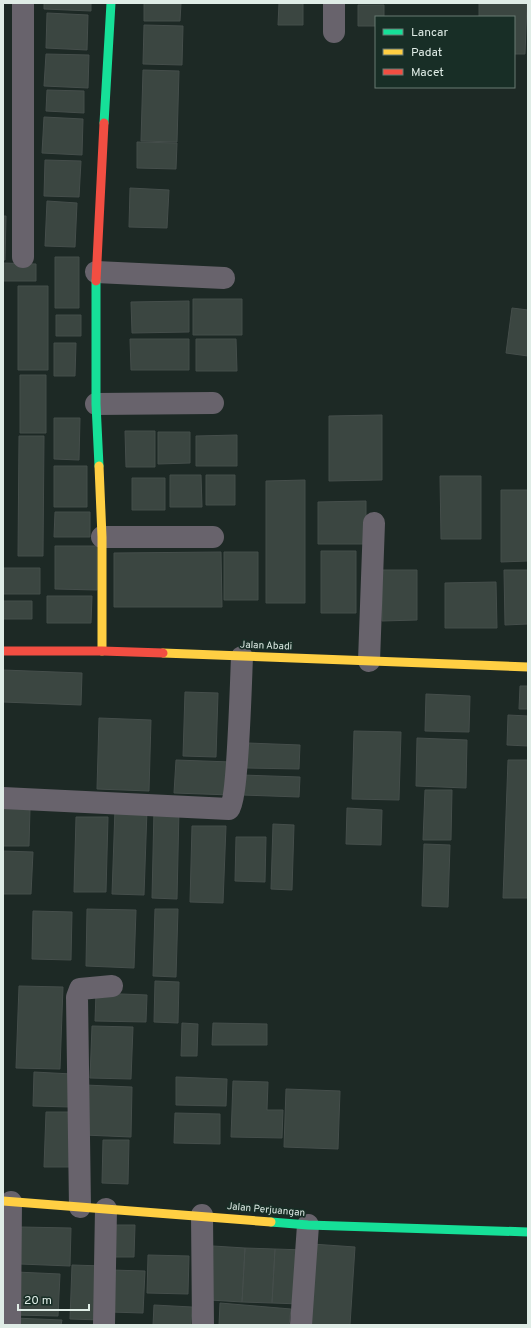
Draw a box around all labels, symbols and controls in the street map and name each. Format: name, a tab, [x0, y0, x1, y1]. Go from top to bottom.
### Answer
legend	[375, 16, 515, 88]
text: Lancar	[411, 25, 448, 41]
text: Padat	[411, 45, 442, 61]
text: Macet	[411, 65, 444, 81]
street label: Jalan Abadi	[240, 639, 292, 653]
street label: Jalan Perjuangan	[226, 1200, 306, 1220]
scale bar	[18, 1286, 89, 1312]
text: 20 m	[24, 1293, 52, 1309]

